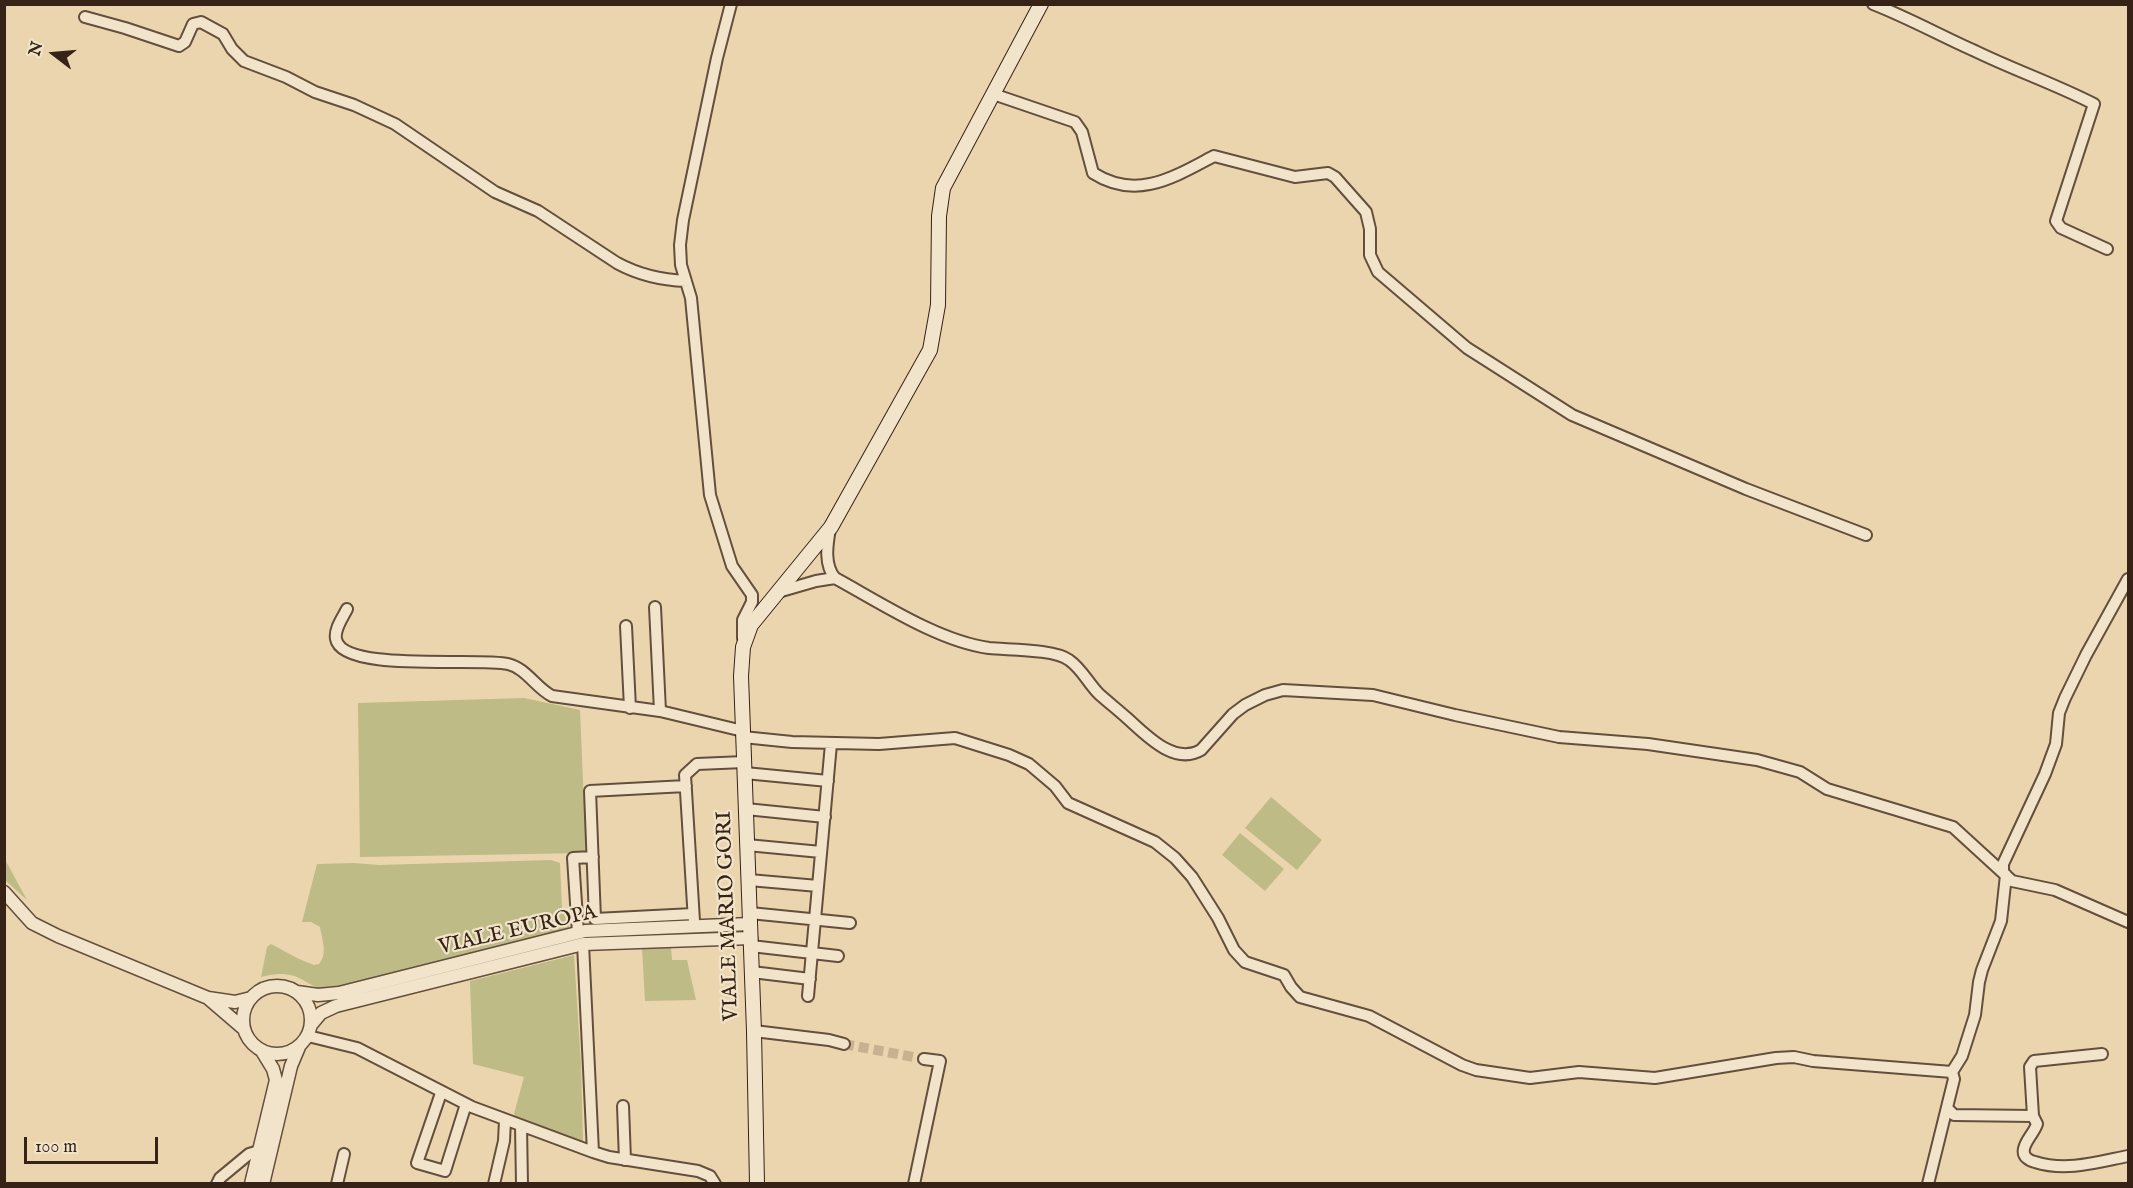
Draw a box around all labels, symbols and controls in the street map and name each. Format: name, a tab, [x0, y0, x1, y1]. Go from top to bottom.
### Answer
north arrow	[24, 24, 84, 84]
text: N	[25, 40, 48, 58]
street label: VIALE MARIO GORI	[713, 810, 745, 1022]
street label: VIALE EUROPA	[436, 901, 600, 961]
scale bar	[27, 1125, 160, 1163]
text: 100 m	[35, 1136, 77, 1159]

